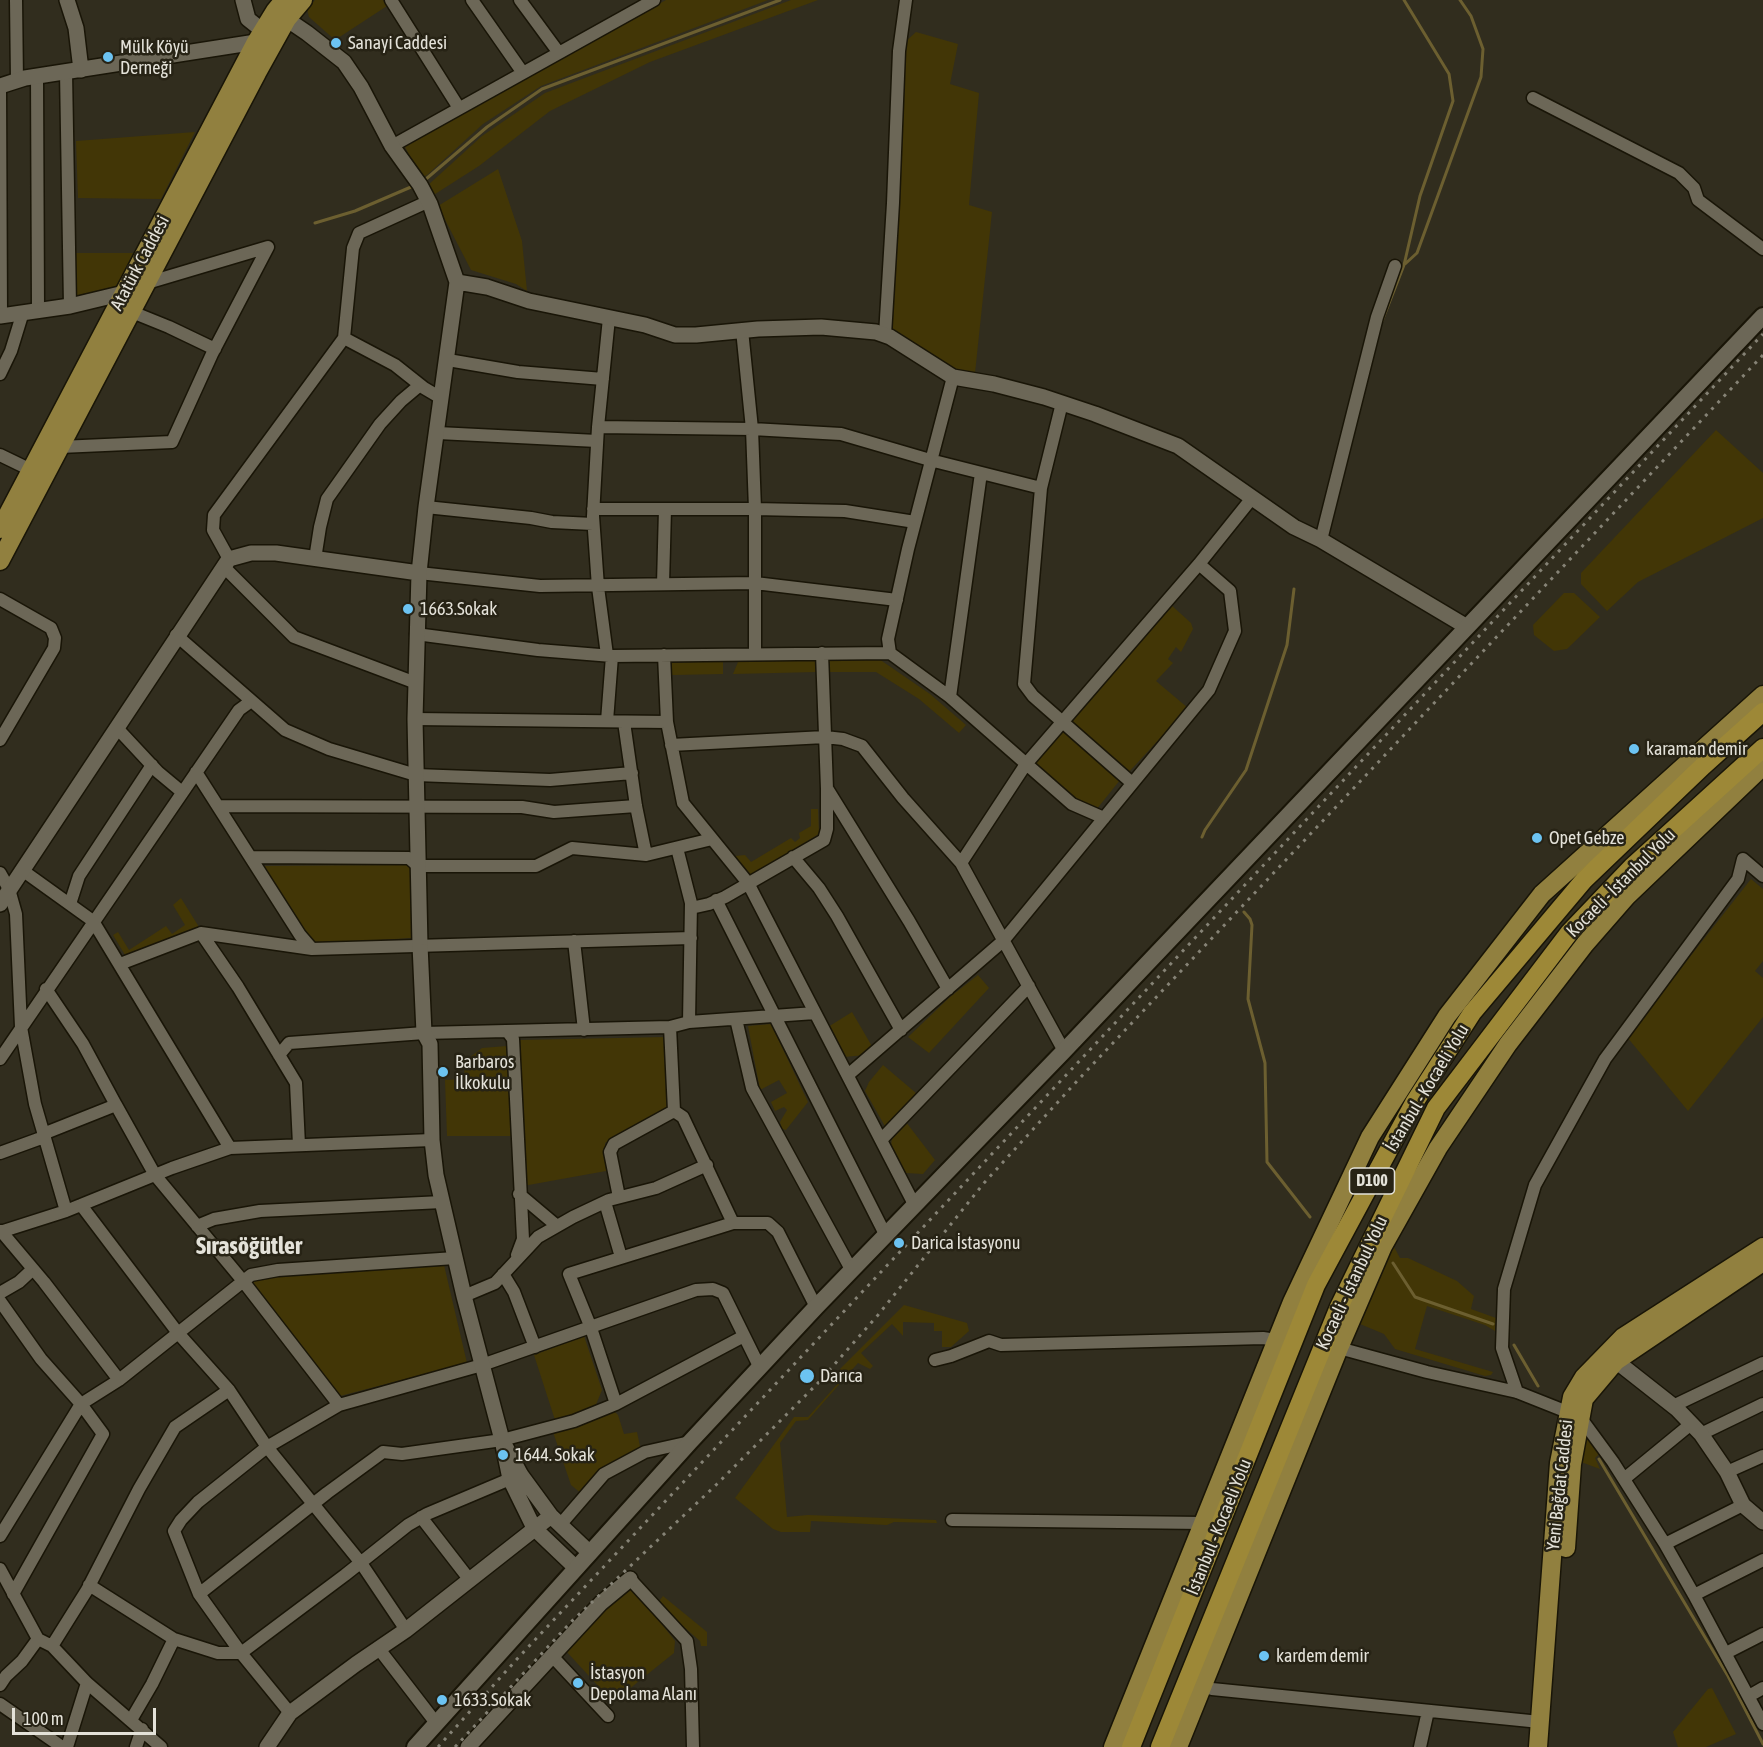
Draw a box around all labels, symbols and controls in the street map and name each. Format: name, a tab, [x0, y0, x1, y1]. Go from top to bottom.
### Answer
place label: Sanayi Caddesi	[348, 32, 447, 54]
place label: Mülk Köyü Derneği	[120, 36, 189, 78]
marker: Sanayi Caddesi	[329, 36, 343, 50]
marker: Mülk Köyü Derneği	[101, 50, 115, 64]
street label: Atatürk Caddesi	[106, 212, 174, 314]
place label: 1663.Sokak	[420, 598, 497, 620]
marker: 1663.Sokak	[401, 602, 415, 616]
place label: karaman demir	[1646, 738, 1747, 760]
marker: karaman demir	[1627, 742, 1641, 756]
street label: Kocaeli - İstanbul Yolu	[1562, 824, 1680, 942]
place label: Opet Gebze	[1549, 827, 1624, 849]
marker: Opet Gebze	[1530, 831, 1544, 845]
street label: İstanbul - Kocaeli Yolu	[1380, 1020, 1474, 1156]
place label: Barbaros İlkokulu	[455, 1051, 514, 1094]
marker: Barbaros İlkokulu	[436, 1065, 450, 1079]
road number: D100	[1350, 1168, 1394, 1194]
street label: Kocaeli - İstanbul Yolu	[1312, 1213, 1392, 1353]
district label: Sırasöğütler	[196, 1232, 302, 1260]
place label: Darica İstasyonu	[911, 1232, 1020, 1254]
marker: Darica İstasyonu	[892, 1236, 906, 1250]
place label: Darıca	[820, 1365, 863, 1387]
marker: Darıca	[798, 1367, 816, 1385]
street label: Yeni Bağdat Caddesi	[1542, 1418, 1578, 1552]
place label: 1644. Sokak	[515, 1444, 595, 1466]
marker: 1644. Sokak	[496, 1448, 510, 1462]
street label: İstanbul - Kocaeli Yolu	[1182, 1456, 1256, 1598]
place label: kardem demir	[1276, 1645, 1369, 1667]
marker: kardem demir	[1257, 1649, 1271, 1663]
place label: İstasyon Depolama Alanı	[590, 1662, 697, 1704]
marker: İstasyon Depolama Alanı	[571, 1676, 585, 1690]
place label: 1633.Sokak	[454, 1689, 531, 1711]
marker: 1633.Sokak	[435, 1693, 449, 1707]
scale bar	[15, 1696, 159, 1734]
text: 100 m	[23, 1708, 64, 1729]

